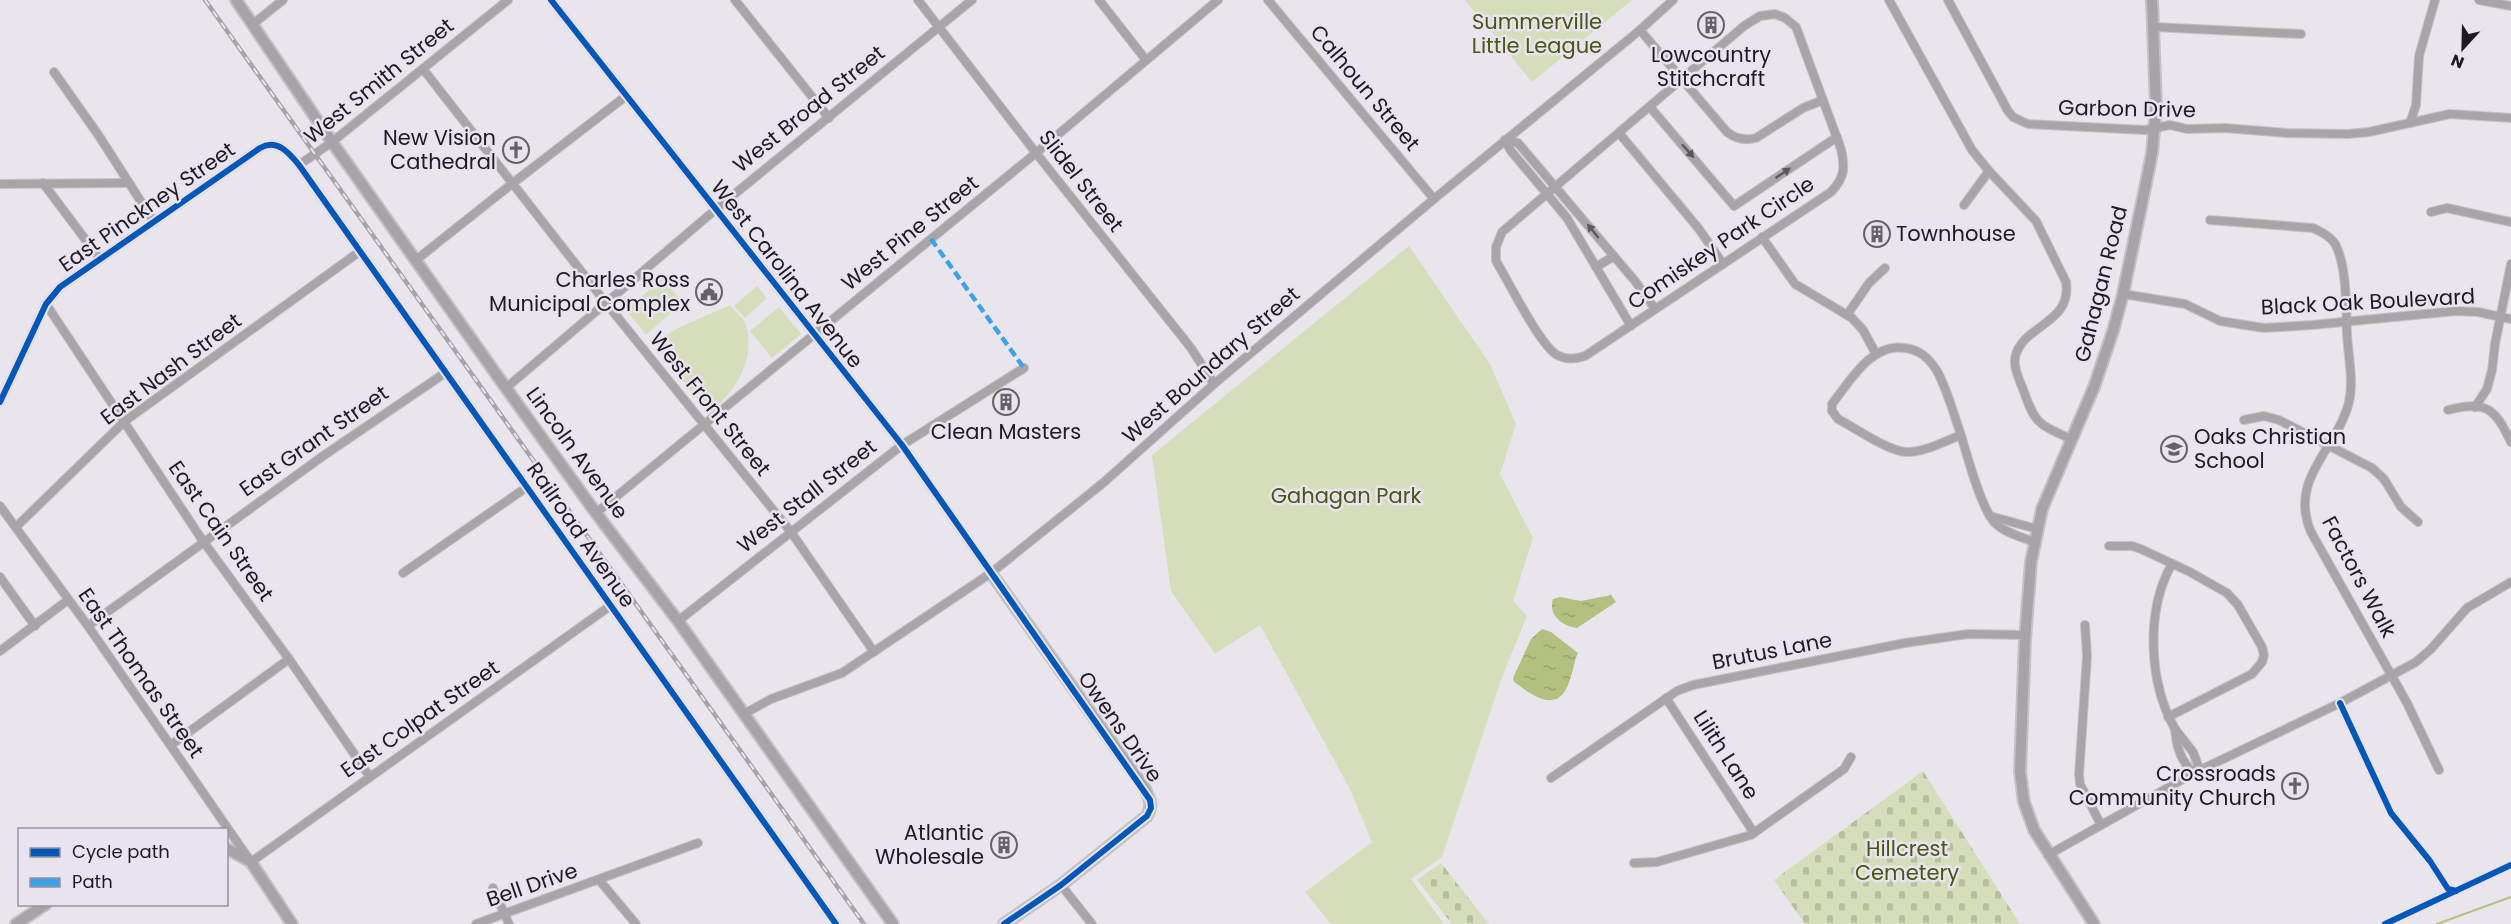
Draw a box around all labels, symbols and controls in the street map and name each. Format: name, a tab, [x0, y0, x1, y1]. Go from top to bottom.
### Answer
park label: Summerville Little League	[1472, 7, 1602, 60]
building icon: Lowcountry Stitchcraft	[1696, 10, 1726, 40]
street label: West Smith Street	[298, 11, 460, 150]
street label: Calhoun Street	[1304, 18, 1427, 157]
north arrow	[2433, 18, 2493, 78]
street label: West Broad Street	[727, 38, 891, 179]
place label: Lowcountry Stitchcraft	[1651, 40, 1771, 93]
text: N	[2448, 49, 2467, 74]
street label: Garbon Drive	[2058, 93, 2196, 124]
place label: New Vision Cathedral	[383, 123, 496, 176]
street label: Slidel Street	[1032, 124, 1130, 238]
street label: East Pinckney Street	[53, 135, 241, 278]
church icon: New Vision Cathedral	[501, 135, 531, 165]
one-way arrow	[1681, 143, 1694, 158]
street label: West Pine Street	[835, 168, 984, 297]
one-way arrow	[1775, 168, 1791, 179]
street label: Comiskey Park Circle	[1622, 169, 1820, 316]
street label: West Carolina Avenue	[705, 173, 870, 374]
street label: Gahagan Road	[2067, 203, 2134, 365]
building icon: Townhouse	[1862, 219, 1892, 249]
place label: Townhouse	[1896, 219, 2016, 248]
one-way arrow	[1586, 223, 1599, 239]
place label: Charles Ross Municipal Complex	[489, 265, 690, 318]
public building icon: Charles Ross Municipal Complex	[694, 277, 724, 307]
street label: West Boundary Street	[1116, 280, 1305, 450]
street label: Black Oak Boulevard	[2260, 281, 2476, 322]
street label: East Nash Street	[94, 306, 247, 431]
street label: West Front Street	[643, 325, 778, 482]
street label: East Grant Street	[233, 378, 394, 503]
street label: Lincoln Avenue	[520, 381, 635, 525]
building icon: Clean Masters	[991, 387, 1021, 417]
place label: Clean Masters	[931, 417, 1081, 446]
place label: Oaks Christian School	[2194, 422, 2346, 475]
street label: West Stall Street	[731, 432, 882, 559]
school or university icon: Oaks Christian School	[2159, 434, 2189, 464]
street label: East Cain Street	[162, 455, 281, 607]
street label: Railroad Avenue	[520, 456, 642, 613]
park label: Gahagan Park	[1271, 481, 1421, 510]
street label: Factors Walk	[2315, 511, 2404, 643]
street label: East Thomas Street	[72, 582, 211, 763]
street label: Brutus Lane	[1709, 625, 1834, 676]
street label: East Colpat Street	[335, 653, 505, 784]
street label: Owens Drive	[1071, 665, 1169, 788]
street label: Lilith Lane	[1687, 704, 1766, 805]
place label: Crossroads Community Church	[2069, 759, 2276, 812]
church icon: Crossroads Community Church	[2280, 771, 2310, 801]
place label: Atlantic Wholesale	[875, 818, 984, 871]
legend	[18, 828, 228, 906]
building icon: Atlantic Wholesale	[989, 830, 1019, 860]
park label: Hillcrest Cemetery	[1855, 834, 1959, 887]
text: Cycle path	[72, 839, 170, 864]
street label: Bell Drive	[482, 855, 581, 914]
text: Path	[72, 869, 113, 894]

